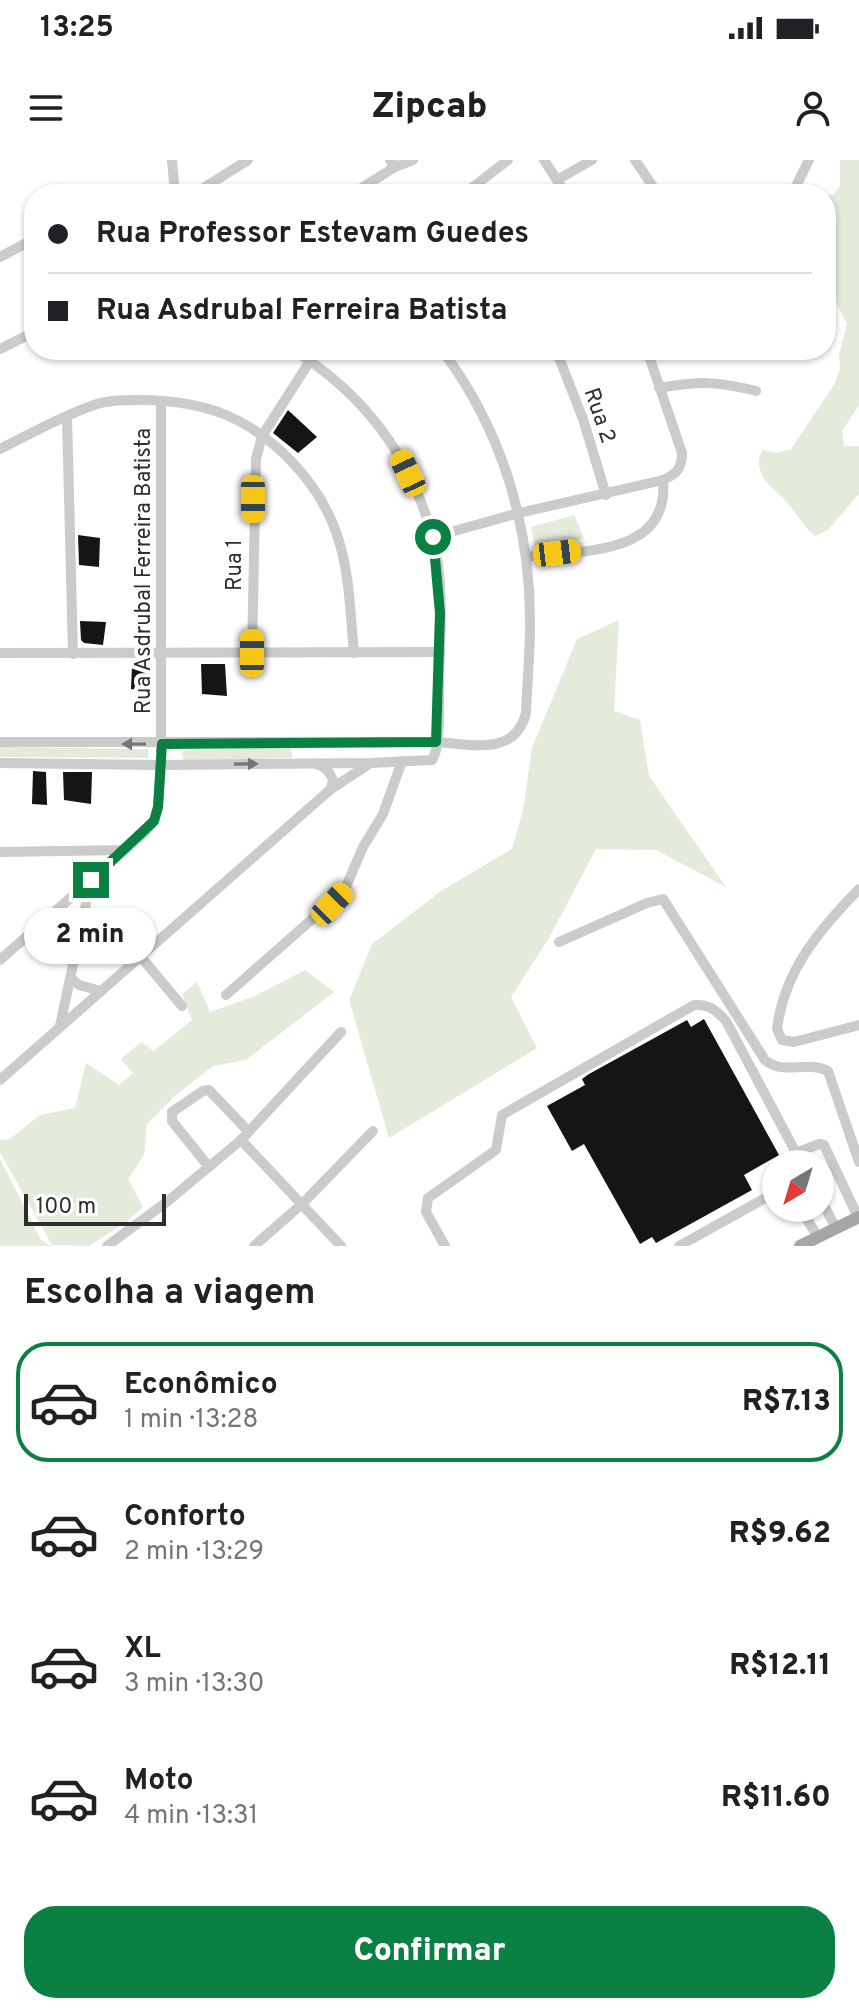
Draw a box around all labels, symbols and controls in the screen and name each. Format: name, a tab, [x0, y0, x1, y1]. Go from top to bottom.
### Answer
text: 13:25	[40, 10, 114, 47]
text: Zipcab	[372, 85, 487, 131]
icon: menu	[24, 86, 68, 130]
icon: person	[791, 86, 835, 130]
text: Rua Professor Estevam Guedes	[96, 216, 529, 253]
text: Rua Asdrubal Ferreira Batista	[96, 293, 507, 330]
street label: Rua 2	[577, 384, 621, 447]
street label: Rua Asdrubal Ferreira Batista	[131, 428, 158, 714]
car	[387, 446, 429, 500]
car	[241, 475, 265, 523]
route start	[415, 519, 451, 555]
car	[532, 538, 582, 568]
street label: Rua 1	[222, 539, 249, 591]
car	[240, 629, 264, 677]
one-way arrow	[121, 737, 146, 750]
one-way arrow	[234, 757, 259, 770]
route end	[73, 862, 109, 898]
car	[307, 878, 357, 930]
callout: 2 min	[25, 908, 157, 964]
text: 2 min	[56, 919, 124, 952]
north arrow	[762, 1150, 834, 1222]
map controls	[762, 1150, 834, 1222]
scale bar	[24, 1190, 166, 1226]
text: 100 m	[36, 1194, 96, 1221]
text: Escolha a viagem	[24, 1271, 316, 1317]
icon: car	[28, 1366, 100, 1438]
text: Econômico	[124, 1367, 278, 1404]
text: R$7.13	[742, 1384, 831, 1421]
text: 1 min · 13:28	[124, 1404, 258, 1437]
icon: car	[28, 1498, 100, 1570]
text: Conforto	[124, 1499, 246, 1536]
text: R$9.62	[729, 1516, 831, 1553]
text: 2 min · 13:29	[124, 1536, 264, 1569]
icon: car	[28, 1630, 100, 1702]
text: XL	[124, 1631, 161, 1668]
text: R$12.11	[729, 1648, 831, 1685]
text: 3 min · 13:30	[124, 1668, 265, 1701]
icon: car	[28, 1762, 100, 1834]
text: Moto	[124, 1763, 194, 1800]
text: R$11.60	[721, 1780, 831, 1817]
text: 4 min · 13:31	[124, 1800, 258, 1833]
button: Confirmar	[24, 1906, 835, 1998]

